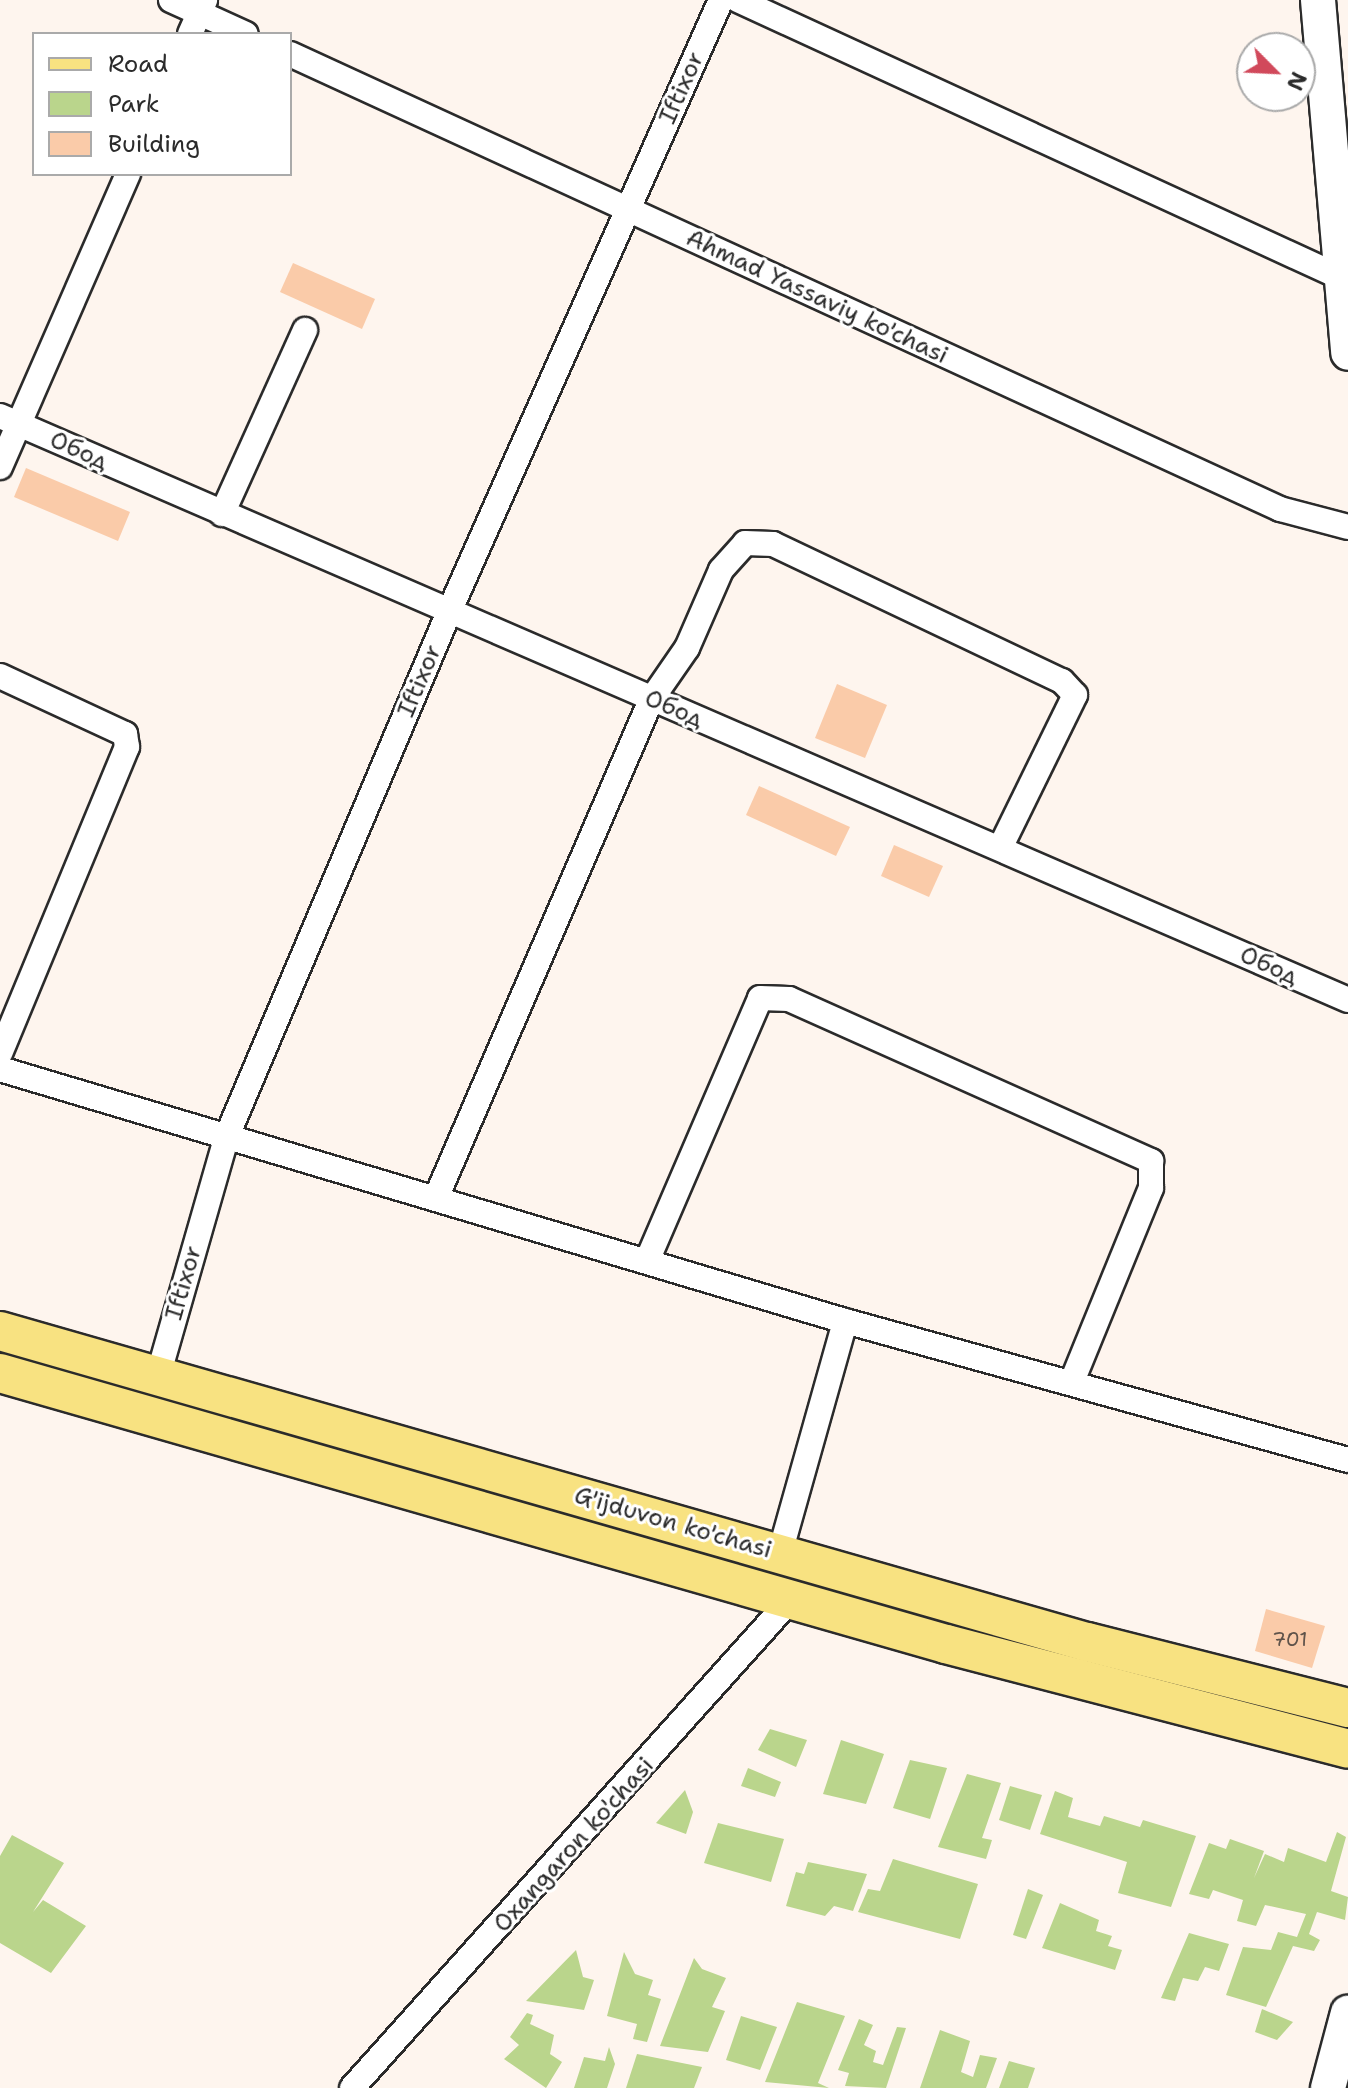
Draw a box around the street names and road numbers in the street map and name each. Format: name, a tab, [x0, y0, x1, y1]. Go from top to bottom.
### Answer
street label: Iftixor	[653, 47, 711, 129]
street label: Ahmad Yassaviy ko'chasi	[682, 224, 952, 370]
street label: Обод	[45, 425, 113, 477]
street label: Iftixor	[392, 640, 448, 722]
street label: Обод	[640, 684, 708, 734]
street label: Обод	[1235, 940, 1303, 992]
street label: Iftixor	[160, 1243, 208, 1323]
street label: G'ijduvon ko'chasi	[571, 1481, 775, 1565]
street label: Oxangaron ko'chasi	[488, 1752, 660, 1938]

